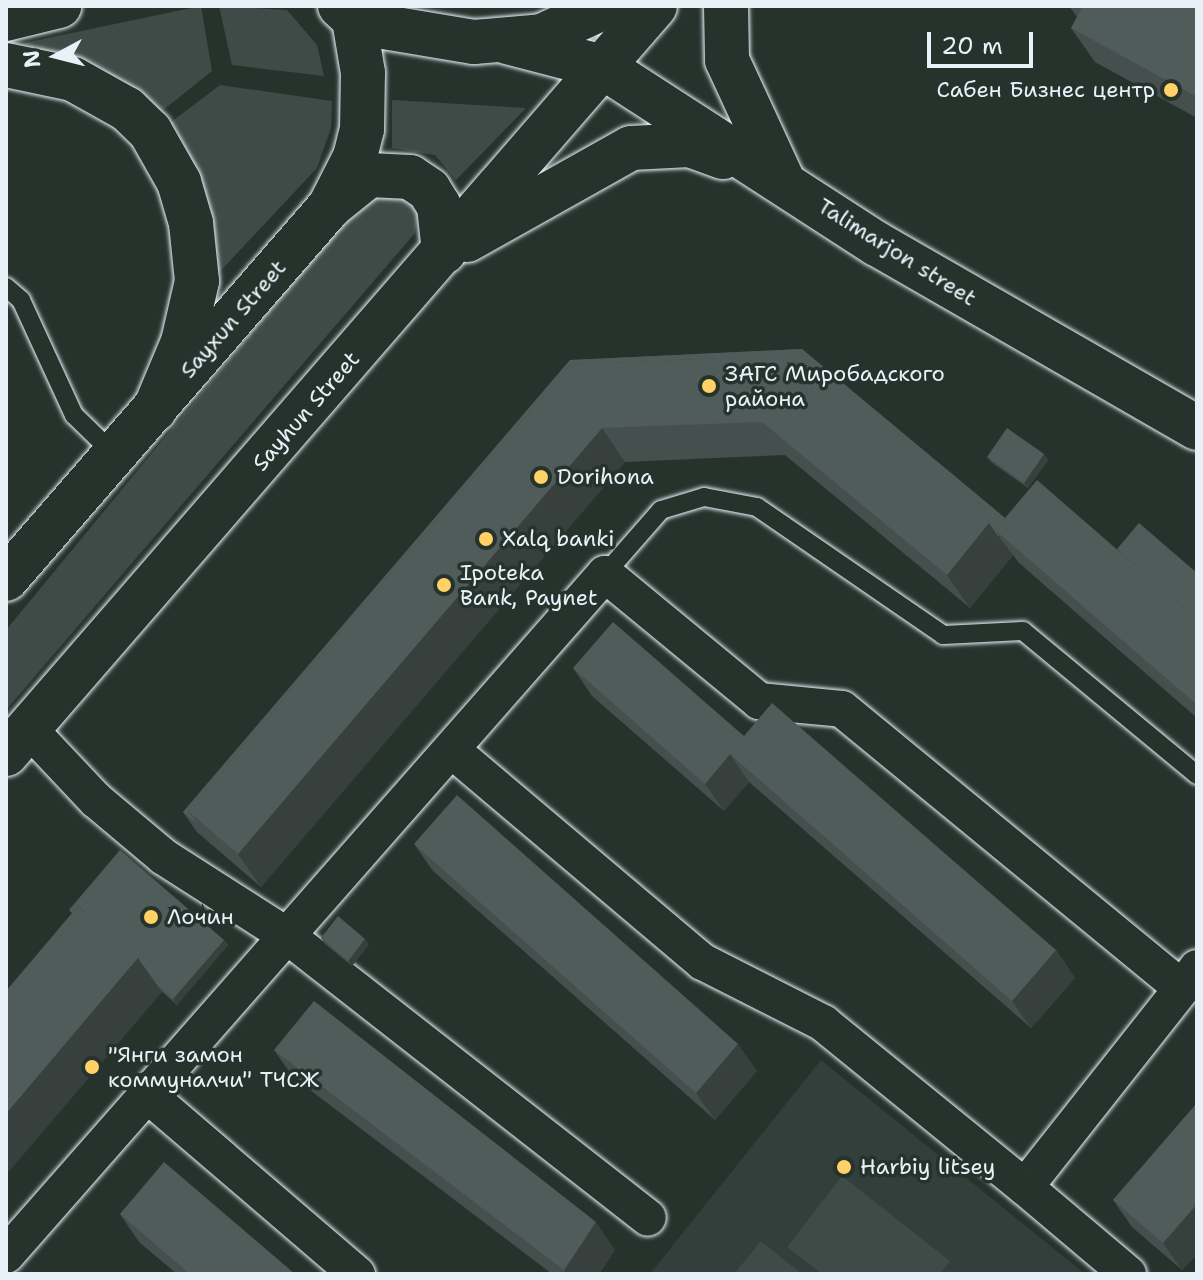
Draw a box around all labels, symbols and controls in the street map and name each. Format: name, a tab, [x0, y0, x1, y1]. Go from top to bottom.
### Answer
north arrow	[16, 16, 96, 96]
scale bar	[931, 16, 1037, 66]
text: 20 m	[941, 30, 1003, 62]
text: N	[16, 49, 47, 69]
place label: Сабен Бизнес центр	[936, 77, 1155, 103]
marker: Сабен Бизнес центр	[1162, 81, 1180, 99]
street label: Talimarjon street	[813, 193, 981, 311]
street label: Sayxun Street	[175, 255, 291, 383]
street label: Sayhun Street	[247, 346, 365, 476]
place label: ЗАГС Миробадского района	[725, 360, 945, 412]
marker: ЗАГС Миробадского района	[700, 377, 718, 395]
place label: Dorihona	[557, 464, 654, 490]
marker: Dorihona	[532, 468, 550, 486]
place label: Xalq banki	[502, 526, 614, 552]
marker: Xalq banki	[477, 530, 495, 548]
place label: Ipoteka Bank, Paynet	[460, 559, 598, 610]
marker: Ipoteka Bank, Paynet	[435, 576, 453, 594]
place label: Лочин	[167, 904, 234, 930]
marker: Лочин	[142, 908, 160, 926]
place label: "Янги замон коммуналчи" ТЧСЖ	[108, 1041, 319, 1092]
marker: "Янги замон коммуналчи" ТЧСЖ	[83, 1058, 101, 1076]
place label: Harbiy litsey	[860, 1154, 995, 1180]
marker: Harbiy litsey	[835, 1158, 853, 1176]

